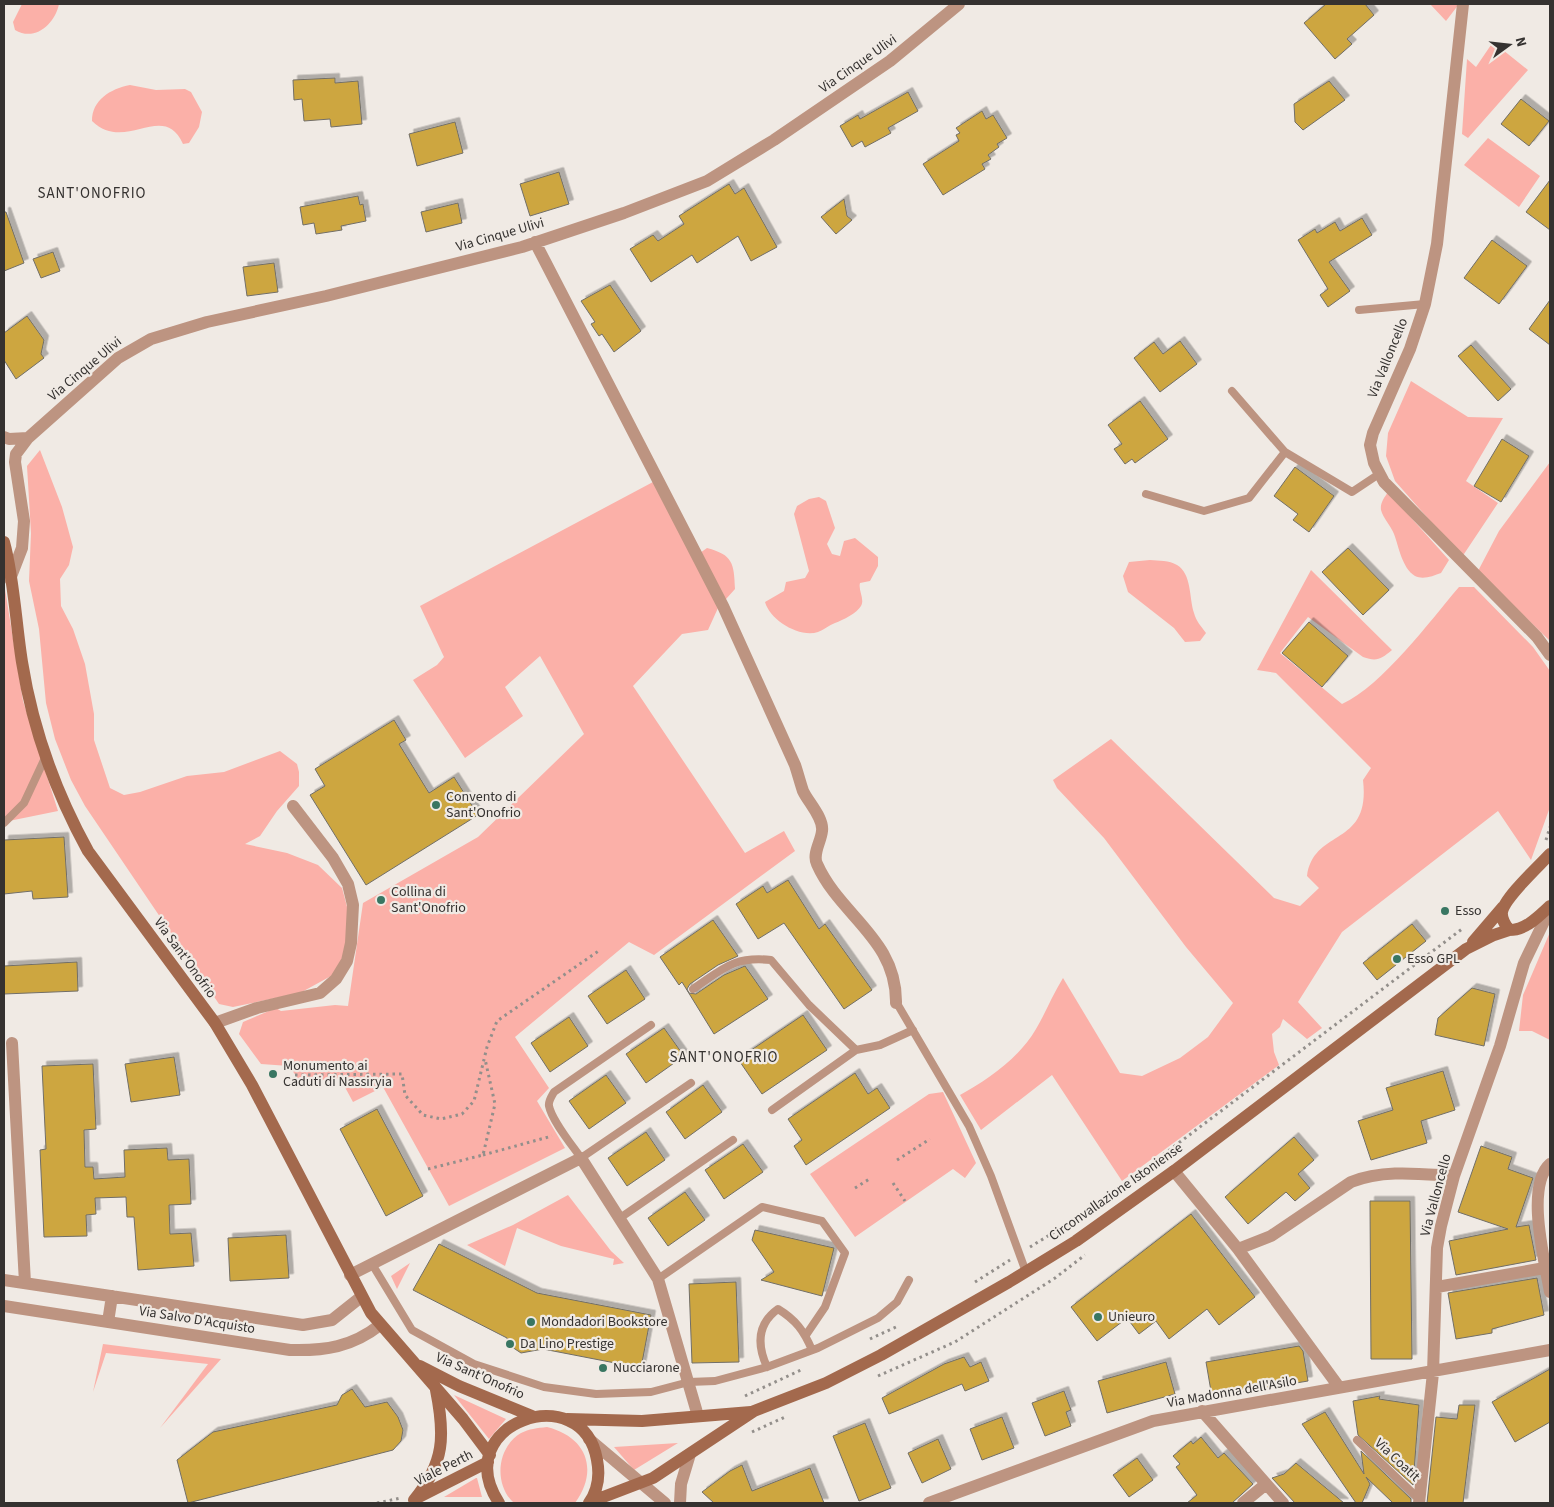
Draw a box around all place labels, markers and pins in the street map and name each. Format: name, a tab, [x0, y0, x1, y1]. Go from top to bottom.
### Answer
place label: Convento di Sant'Onofrio	[446, 787, 521, 823]
marker: Convento di Sant'Onofrio	[430, 799, 442, 811]
place label: Collina di Sant'Onofrio	[391, 882, 466, 918]
marker: Collina di Sant'Onofrio	[375, 894, 387, 906]
place label: Esso	[1455, 901, 1482, 921]
marker: Esso	[1439, 905, 1451, 917]
place label: Esso GPL	[1407, 949, 1460, 969]
marker: Esso GPL	[1391, 953, 1403, 965]
place label: Monumento ai Caduti di Nassiryia	[283, 1056, 392, 1092]
marker: Monumento ai Caduti di Nassiryia	[267, 1068, 279, 1080]
place label: Unieuro	[1108, 1307, 1155, 1327]
marker: Unieuro	[1092, 1311, 1104, 1323]
place label: Mondadori Bookstore	[541, 1312, 667, 1332]
marker: Mondadori Bookstore	[525, 1316, 537, 1328]
place label: Da Lino Prestige	[520, 1334, 614, 1354]
marker: Da Lino Prestige	[504, 1338, 516, 1350]
place label: Nucciarone	[613, 1358, 680, 1378]
marker: Nucciarone	[597, 1362, 609, 1374]

